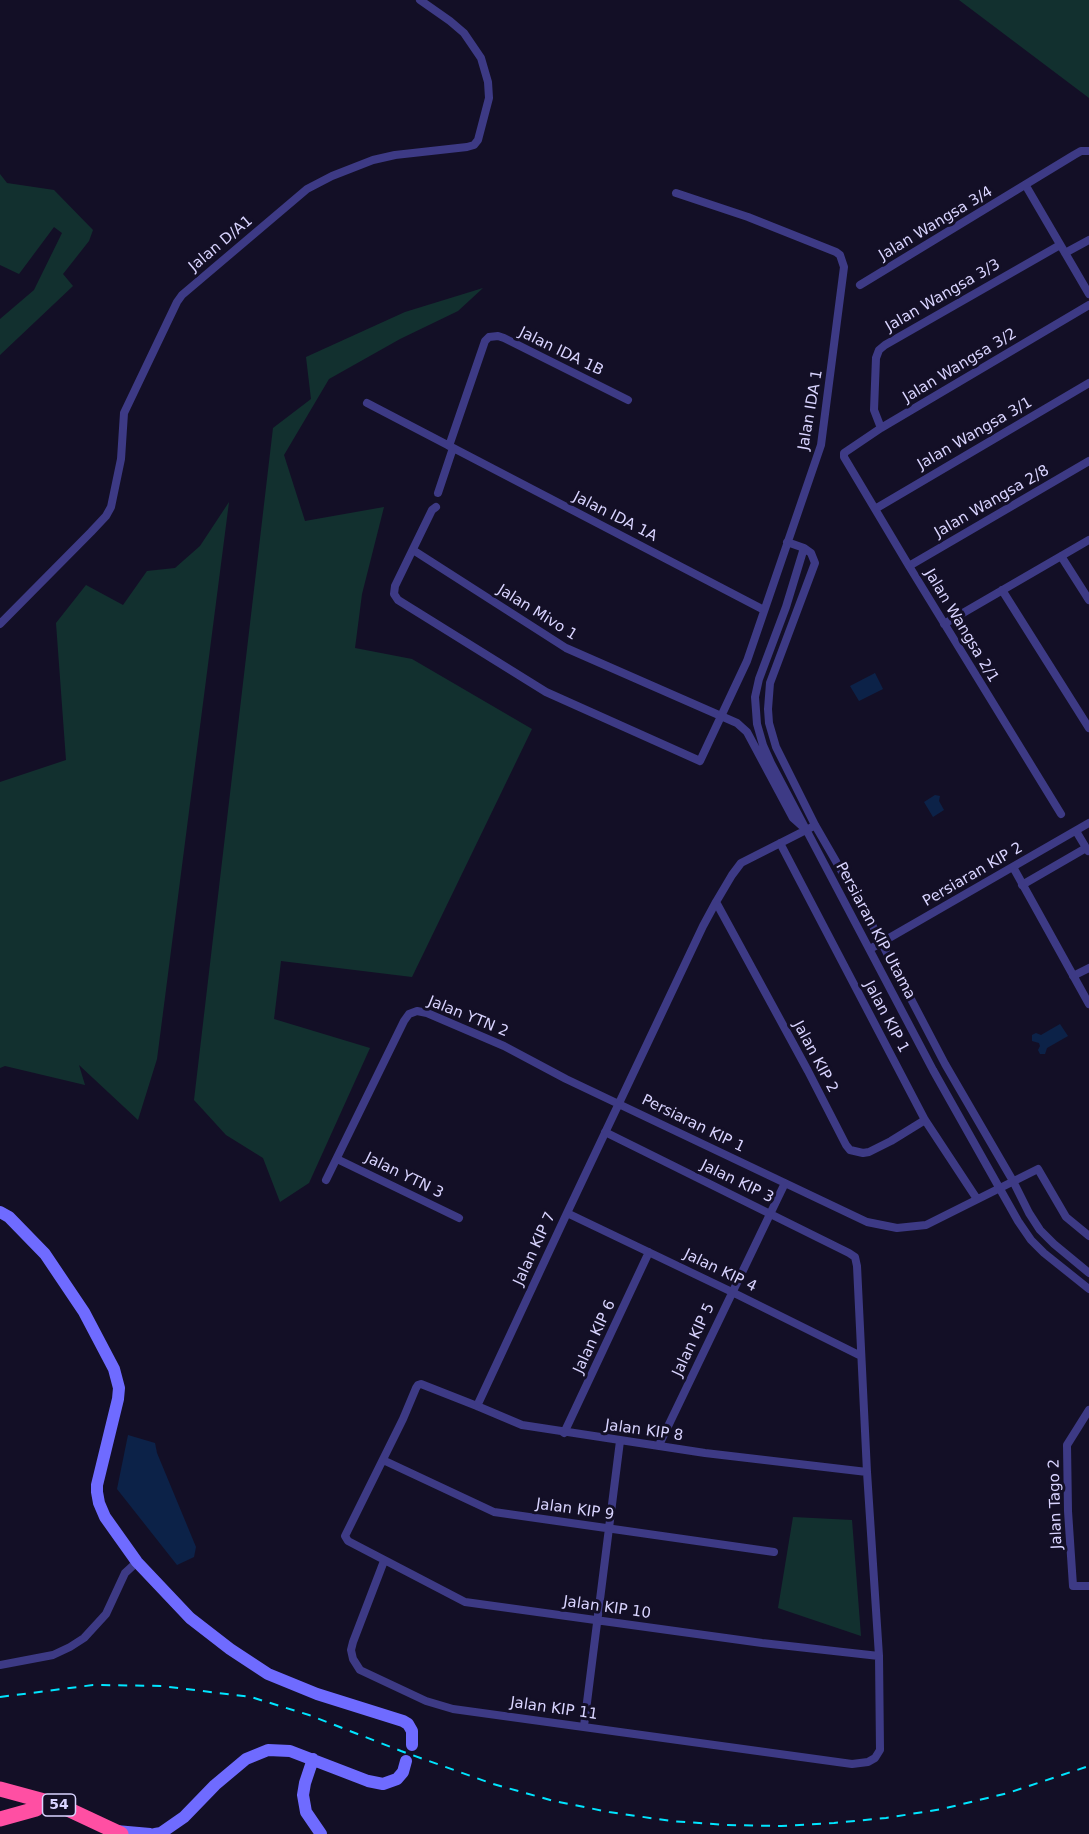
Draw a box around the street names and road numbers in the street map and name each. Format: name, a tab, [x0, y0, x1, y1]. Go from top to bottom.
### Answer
street label: Jalan Wangsa 3/4	[876, 183, 996, 265]
street label: Jalan D/A1	[185, 212, 257, 276]
street label: Jalan Wangsa 3/3	[883, 256, 1003, 336]
street label: Jalan IDA 1B	[516, 324, 606, 380]
street label: Jalan Wangsa 3/2	[900, 325, 1020, 407]
street label: Jalan IDA 1	[795, 368, 827, 452]
street label: Jalan Wangsa 3/1	[915, 394, 1035, 474]
street label: Jalan Wangsa 2/8	[932, 462, 1052, 542]
street label: Jalan IDA 1A	[570, 488, 660, 546]
street label: Jalan Wangsa 2/1	[920, 566, 1002, 686]
street label: Jalan Mivo 1	[494, 581, 580, 645]
street label: Persiaran KIP 2	[920, 839, 1026, 911]
street label: Persiaran KIP Utama	[831, 859, 919, 1003]
street label: Jalan KIP 1	[860, 978, 912, 1056]
street label: Jalan YTN 2	[425, 993, 511, 1041]
street label: Jalan KIP 2	[789, 1018, 841, 1096]
street label: Persiaran KIP 1	[639, 1091, 747, 1157]
street label: Jalan YTN 3	[362, 1149, 446, 1203]
street label: Jalan KIP 3	[698, 1157, 776, 1207]
street label: Jalan KIP 7	[510, 1209, 560, 1289]
street label: Jalan KIP 4	[681, 1246, 759, 1296]
street label: Jalan KIP 6	[570, 1297, 620, 1377]
street label: Jalan KIP 5	[669, 1300, 719, 1380]
street label: Jalan KIP 8	[604, 1417, 684, 1445]
street label: Jalan Tago 2	[1045, 1459, 1067, 1549]
street label: Jalan KIP 9	[535, 1496, 615, 1524]
street label: Jalan KIP 10	[562, 1593, 652, 1623]
street label: Jalan KIP 11	[509, 1694, 599, 1724]
road number: 54	[42, 1794, 76, 1816]

